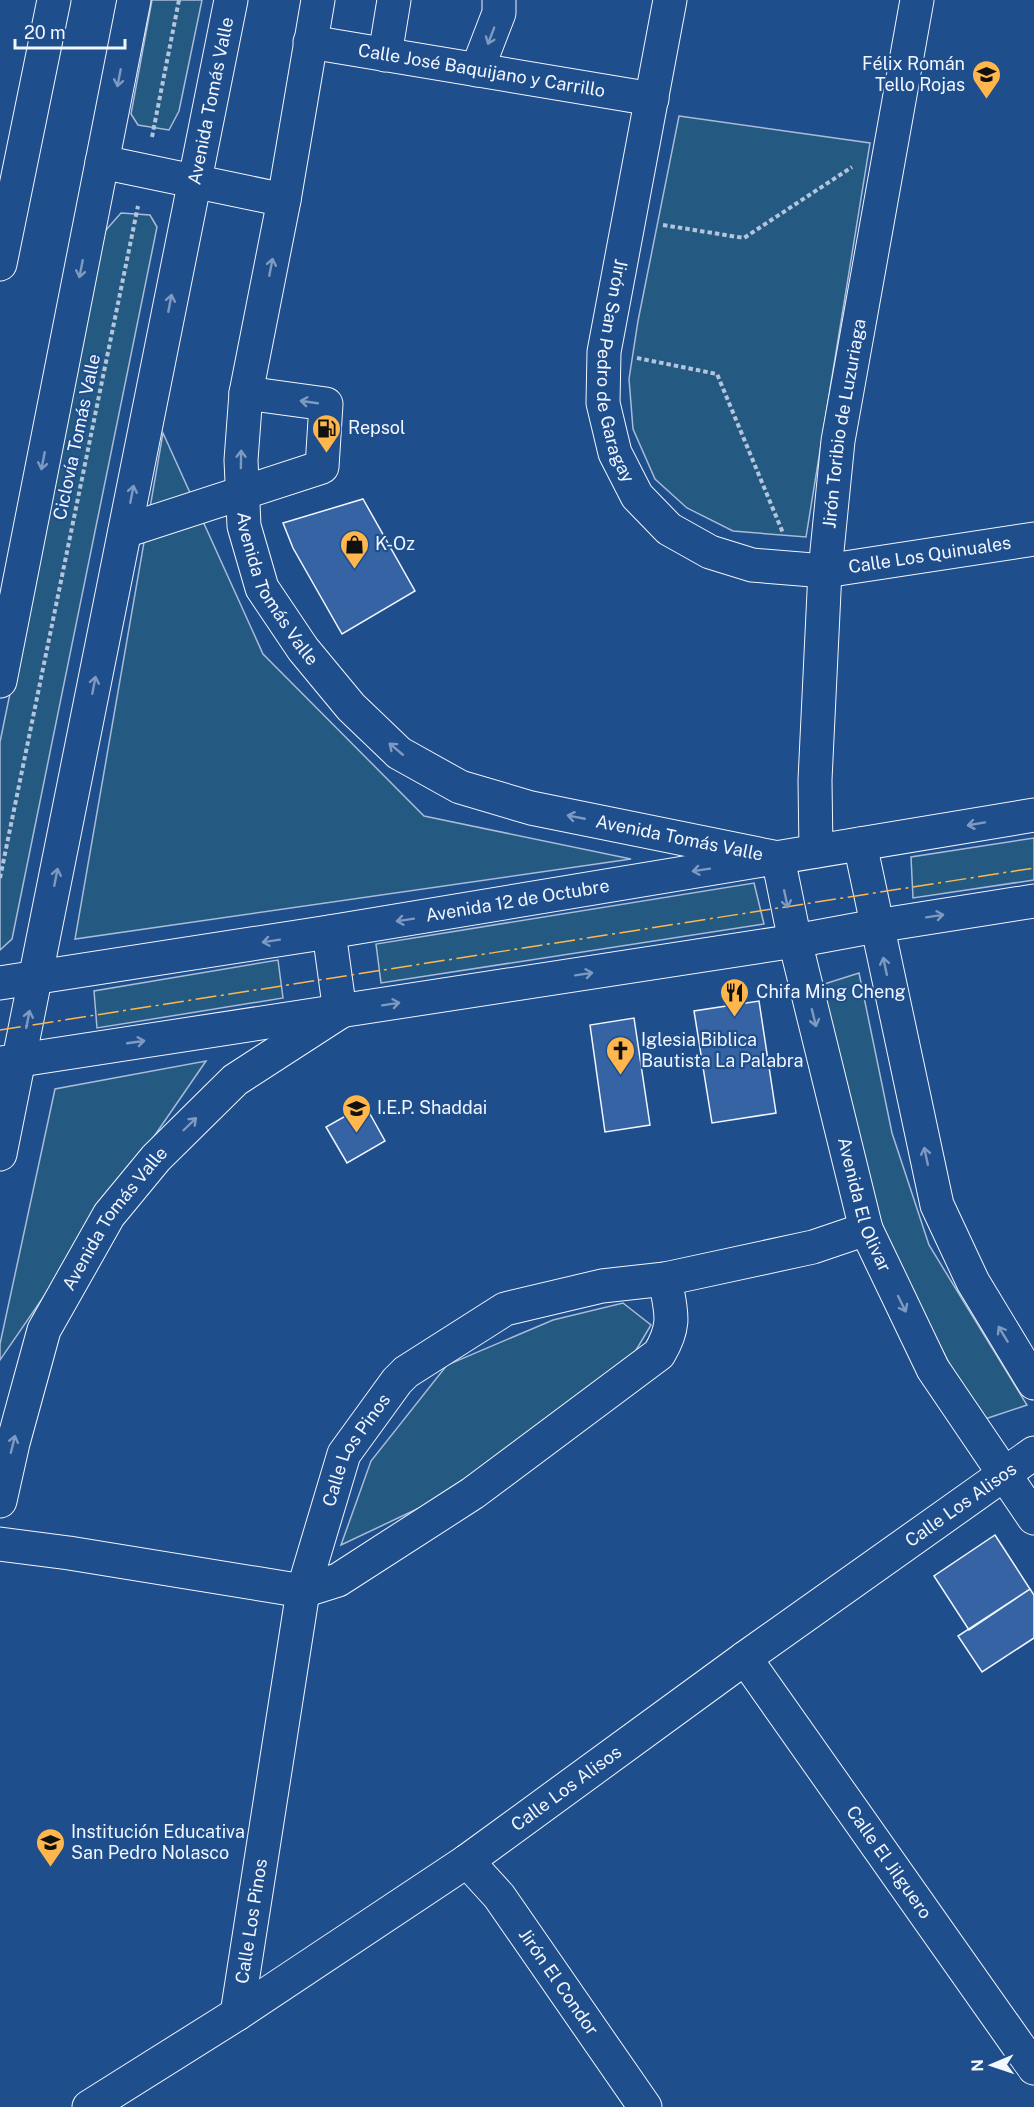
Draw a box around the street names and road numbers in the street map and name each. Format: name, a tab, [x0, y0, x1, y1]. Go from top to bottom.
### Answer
street label: Avenida Tomás Valle	[183, 15, 237, 186]
street label: Calle José Baquijano y Carrillo	[357, 39, 607, 101]
street label: Jirón San Pedro de Garagay	[593, 257, 639, 486]
street label: Jirón Toribio de Luzuriaga	[818, 317, 870, 529]
street label: Ciclovía Tomás Valle	[49, 352, 104, 522]
street label: Avenida Tomás Valle	[233, 511, 323, 670]
street label: Calle Los Quinuales	[847, 532, 1012, 577]
street label: Avenida Tomás Valle	[594, 810, 765, 865]
street label: Avenida 12 de Octubre	[424, 875, 611, 926]
street label: Avenida El Olivar	[834, 1135, 896, 1275]
street label: Avenida Tomás Valle	[58, 1142, 171, 1294]
street label: Calle Los Pinos	[318, 1389, 394, 1509]
street label: Calle Los Alisos	[901, 1458, 1020, 1551]
street label: Calle Los Alisos	[507, 1741, 625, 1835]
street label: Calle El Jilguero	[842, 1801, 937, 1923]
street label: Calle Los Pinos	[231, 1857, 271, 1985]
street label: Jirón El Condor	[515, 1924, 603, 2039]

